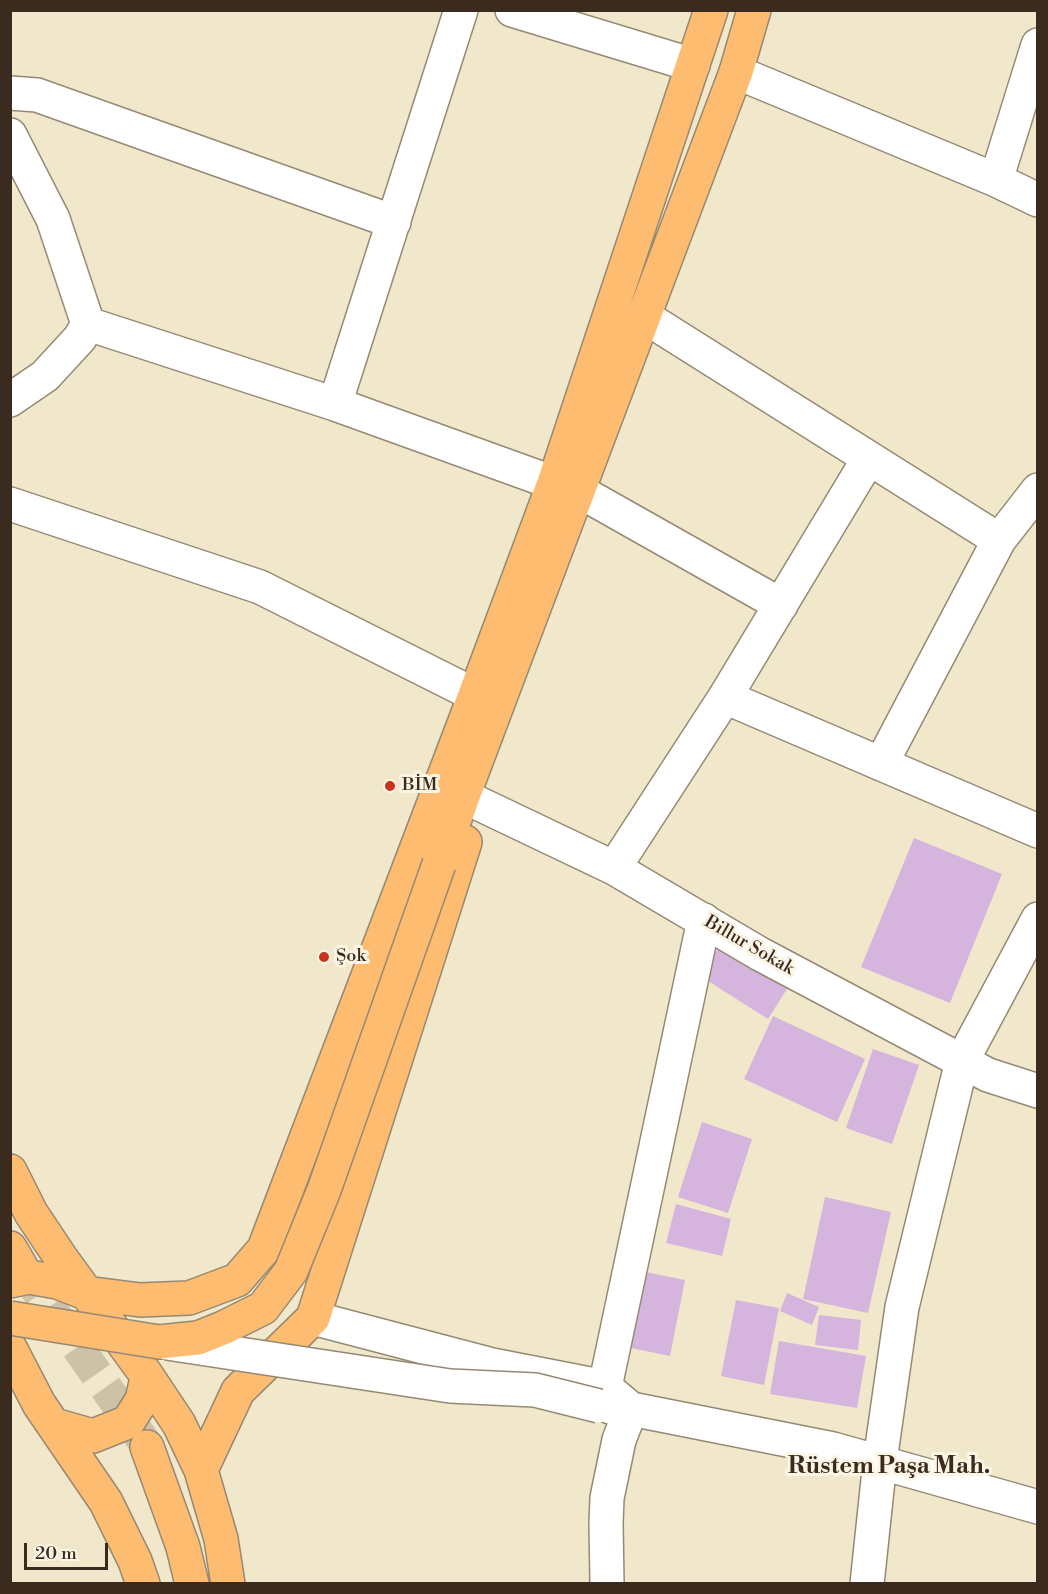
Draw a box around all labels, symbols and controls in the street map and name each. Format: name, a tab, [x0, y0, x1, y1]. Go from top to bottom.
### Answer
place label: BİM	[402, 775, 437, 797]
marker: BİM	[383, 779, 397, 793]
street label: Billur Sokak	[700, 912, 798, 980]
place label: Şok	[336, 946, 366, 968]
marker: Şok	[317, 950, 331, 964]
district label: Rüstem Paşa Mah.	[788, 1453, 990, 1481]
scale bar	[27, 1531, 111, 1569]
text: 20 m	[35, 1542, 77, 1565]

